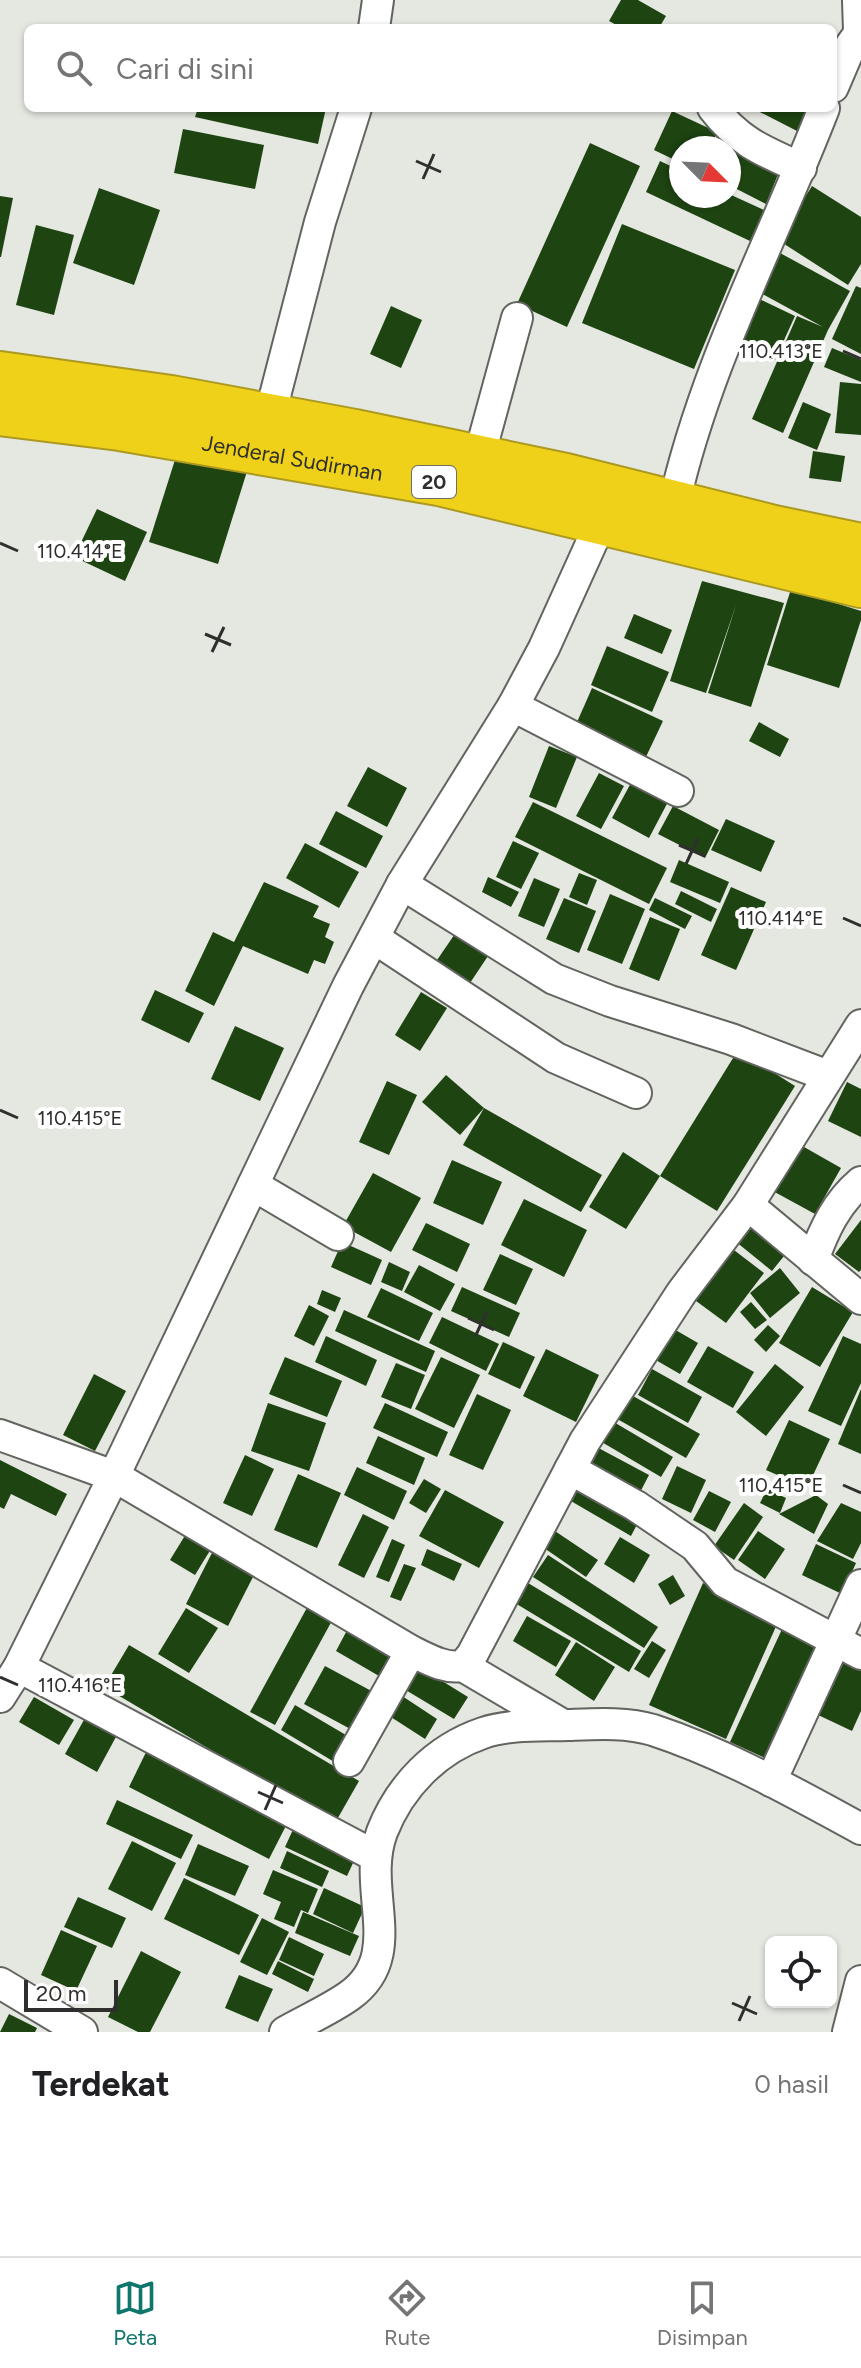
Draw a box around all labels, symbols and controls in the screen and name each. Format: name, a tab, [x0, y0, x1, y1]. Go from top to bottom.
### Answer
search box	[24, 24, 837, 112]
icon: search	[52, 46, 96, 90]
text: Cari di sini	[116, 50, 254, 87]
north arrow	[669, 136, 741, 208]
text: 110.413°E	[739, 339, 823, 363]
street label: Jenderal Sudirman	[200, 429, 385, 487]
road number: 20	[412, 466, 456, 498]
text: 110.414°E	[37, 539, 123, 563]
text: 110.414°E	[738, 906, 824, 930]
text: 110.415°E	[38, 1106, 122, 1130]
text: 110.415°E	[739, 1473, 823, 1497]
text: 110.416°E	[38, 1673, 122, 1697]
map controls	[765, 1936, 837, 2008]
button: locate	[765, 1936, 837, 2008]
scale bar	[24, 1976, 118, 2012]
text: 20 m	[36, 1980, 87, 2007]
text: Terdekat	[32, 2064, 170, 2105]
text: 0 hasil	[754, 2068, 829, 2100]
tab: Peta	[113, 2276, 157, 2351]
tab: Rute	[384, 2276, 430, 2351]
tab: Disimpan	[657, 2276, 748, 2351]

